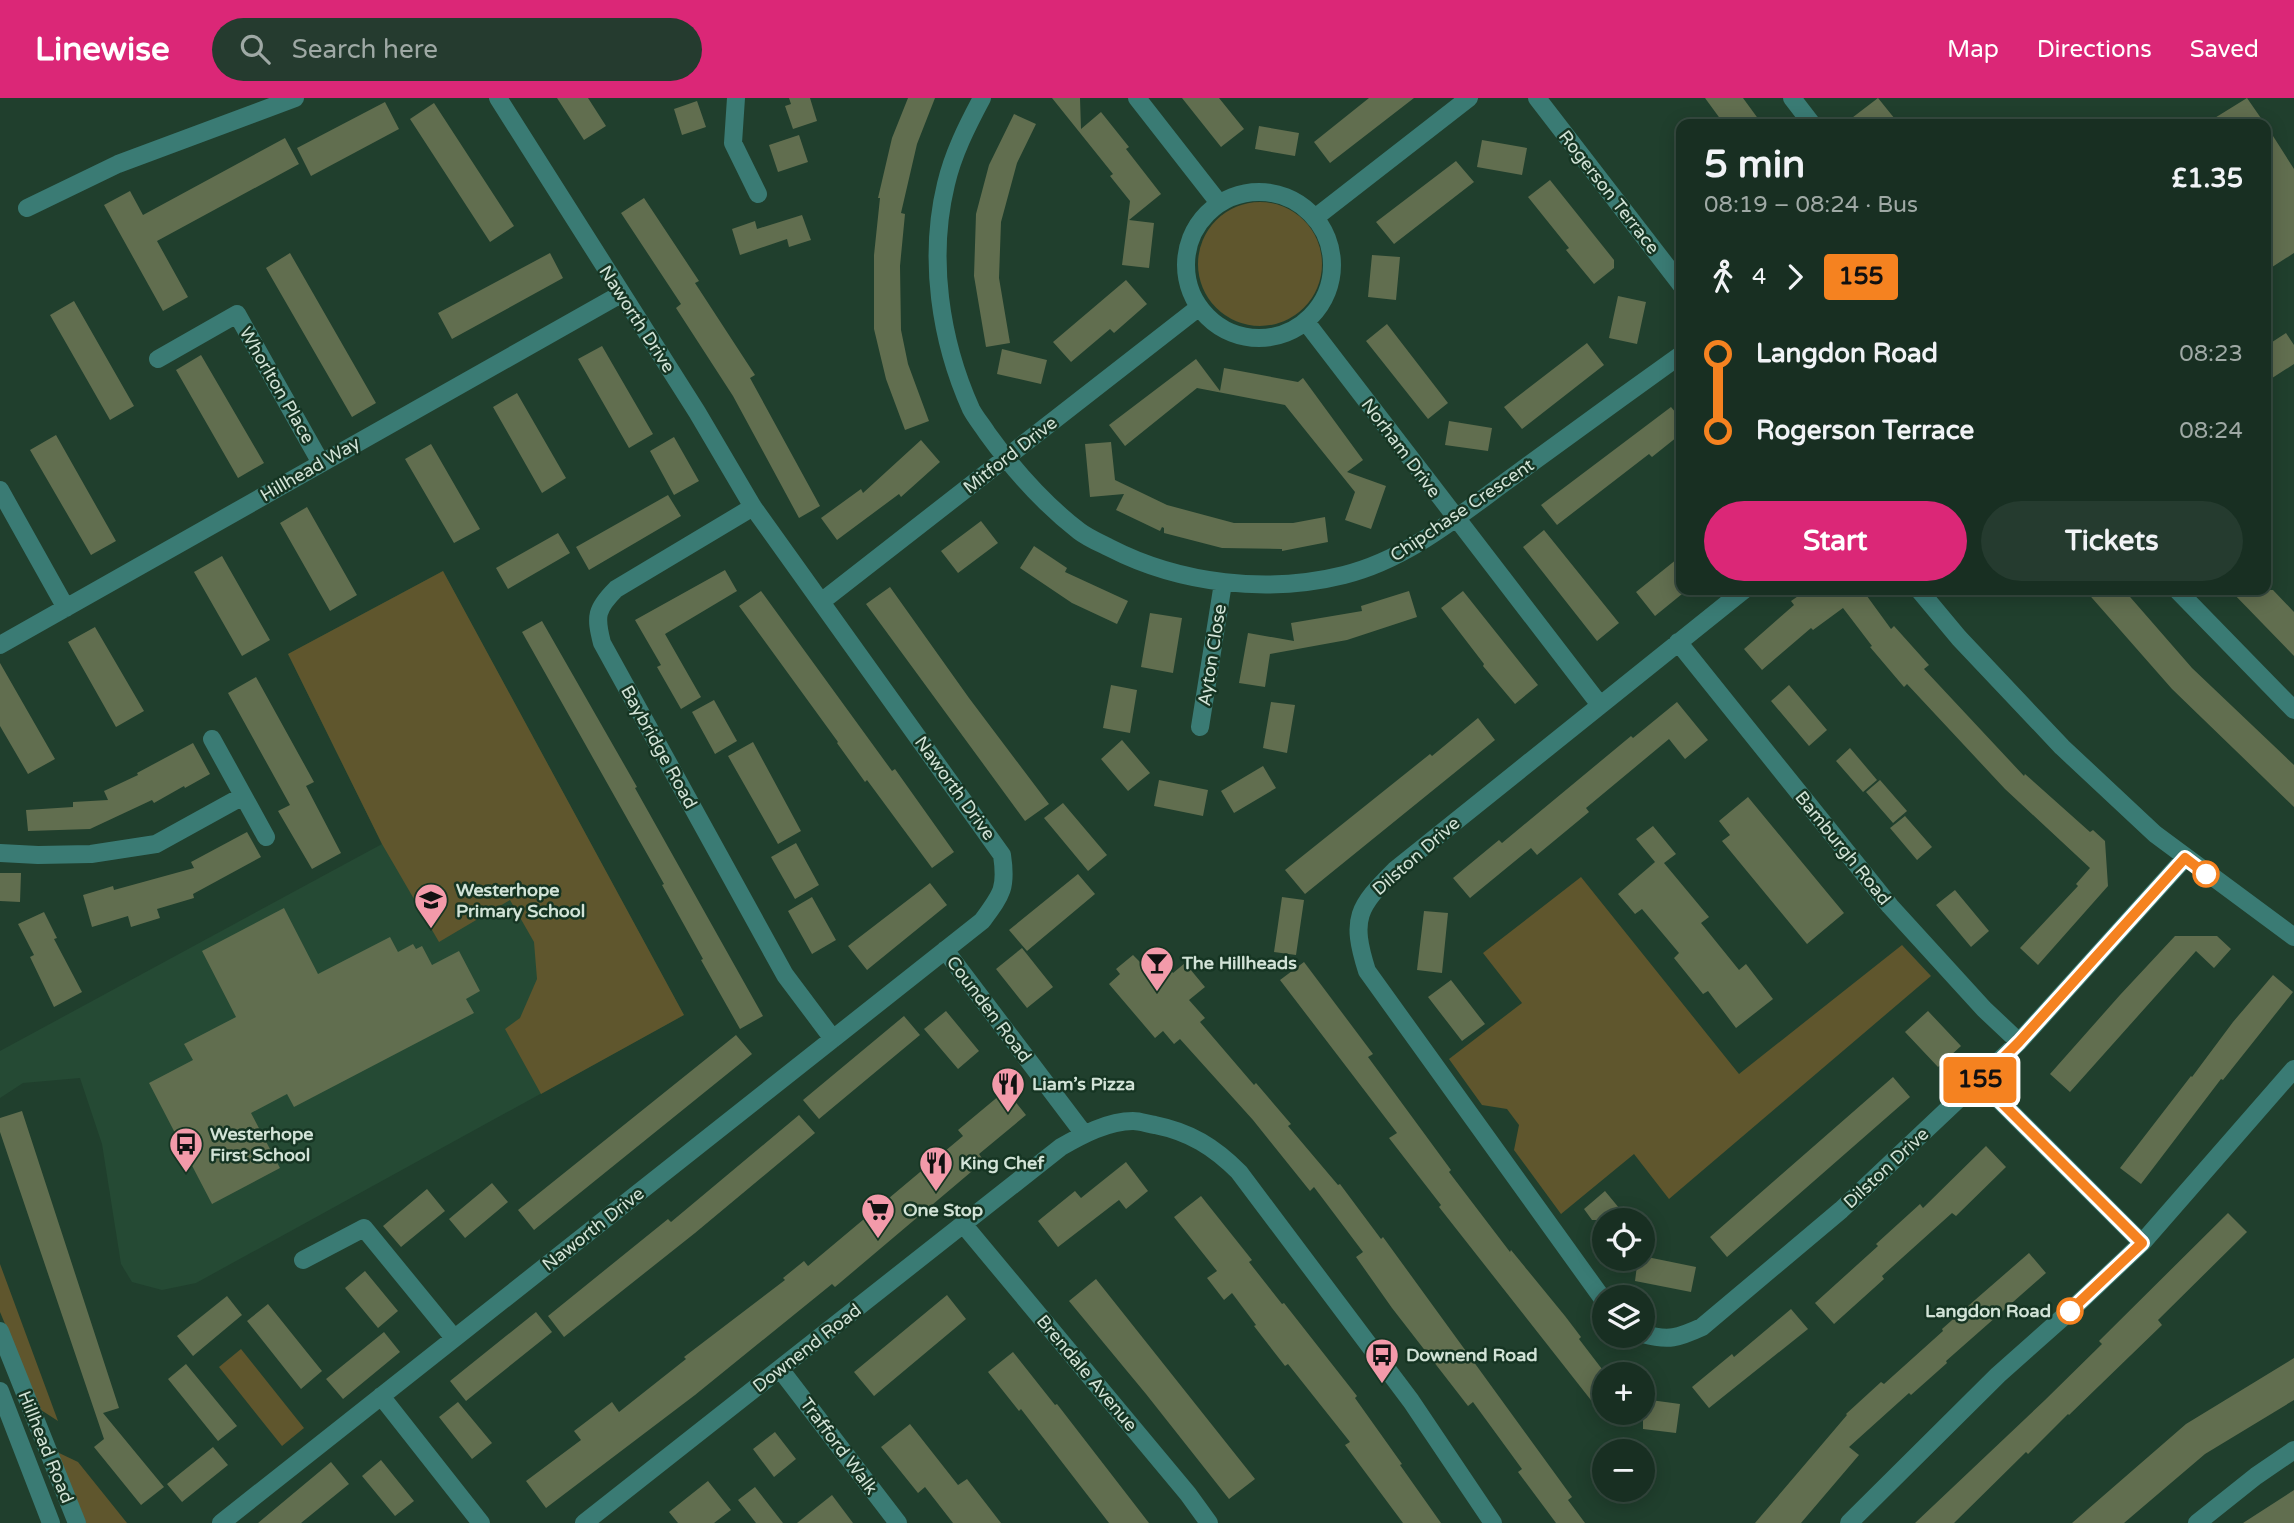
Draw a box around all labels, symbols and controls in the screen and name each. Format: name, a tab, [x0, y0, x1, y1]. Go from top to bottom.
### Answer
search box	[212, 18, 702, 81]
text: Linewise	[35, 30, 170, 69]
icon: search	[236, 30, 274, 68]
text: Search here	[292, 34, 438, 65]
text: Map	[1947, 35, 1999, 64]
text: Directions	[2037, 35, 2152, 64]
text: Saved	[2190, 35, 2259, 64]
street label: Rogerson Terrace	[1554, 126, 1664, 258]
text: 5 min	[1704, 142, 1805, 188]
text: £1.35	[2172, 163, 2243, 194]
text: 08:19 – 08:24 · Bus	[1704, 191, 1918, 219]
icon: walk	[1704, 258, 1742, 296]
icon: forward	[1776, 258, 1814, 296]
street label: Naworth Drive	[594, 261, 680, 377]
text: 155	[1838, 262, 1884, 291]
text: 4	[1752, 263, 1766, 291]
street label: Whorlton Place	[235, 323, 319, 447]
text: Langdon Road	[1756, 338, 1938, 369]
text: 08:23	[2179, 340, 2243, 368]
street label: Norham Drive	[1357, 394, 1445, 502]
street label: Mitford Drive	[959, 412, 1061, 498]
text: Rogerson Terrace	[1756, 415, 1974, 446]
text: 08:24	[2179, 417, 2243, 445]
street label: Hillhead Way	[256, 431, 364, 506]
street label: Chipchase Crescent	[1386, 454, 1538, 566]
button: Start	[1704, 501, 1967, 581]
button: Tickets	[1981, 501, 2243, 581]
street label: Ayton Close	[1193, 602, 1231, 708]
street label: Baybridge Road	[616, 681, 702, 813]
street label: Naworth Drive	[910, 732, 1000, 844]
street label: Bamburgh Road	[1790, 787, 1896, 909]
street label: Dilston Drive	[1368, 812, 1464, 900]
unlabelled marker	[2193, 861, 2219, 887]
place label: Westerhope Primary School	[456, 879, 585, 922]
school or university icon: Westerhope Primary School	[412, 881, 450, 930]
bar icon: The Hillheads	[1138, 944, 1176, 993]
street label: Counden Road	[942, 951, 1036, 1067]
place label: The Hillheads	[1181, 952, 1297, 974]
line badge: 155	[1940, 1057, 2020, 1103]
restaurant icon: Liam’s Pizza	[989, 1065, 1027, 1114]
text: 155	[1957, 1065, 2003, 1094]
place label: Liam’s Pizza	[1032, 1073, 1135, 1095]
place label: Westerhope First School	[210, 1123, 313, 1166]
street label: Dilston Drive	[1839, 1123, 1933, 1213]
bus stop icon: Westerhope First School	[167, 1125, 205, 1174]
restaurant icon: King Chef	[917, 1144, 955, 1193]
place label: King Chef	[960, 1152, 1045, 1174]
street label: Naworth Drive	[538, 1182, 648, 1276]
supermarket icon: One Stop	[859, 1191, 897, 1240]
place label: One Stop	[903, 1199, 983, 1221]
map controls	[1592, 1208, 1655, 1502]
button: locate	[1592, 1208, 1655, 1271]
button: layers	[1592, 1285, 1655, 1348]
marker: Langdon Road	[2057, 1298, 2083, 1324]
street label: Downend Road	[748, 1299, 866, 1397]
place label: Langdon Road	[1925, 1300, 2051, 1322]
street label: Brendale Avenue	[1032, 1310, 1142, 1436]
bus stop icon: Downend Road	[1363, 1336, 1401, 1385]
place label: Downend Road	[1406, 1344, 1538, 1366]
button: +	[1592, 1362, 1655, 1425]
street label: Hillhead Road	[13, 1388, 79, 1506]
street label: Trafford Walk	[795, 1393, 883, 1499]
button: −	[1592, 1439, 1655, 1502]

